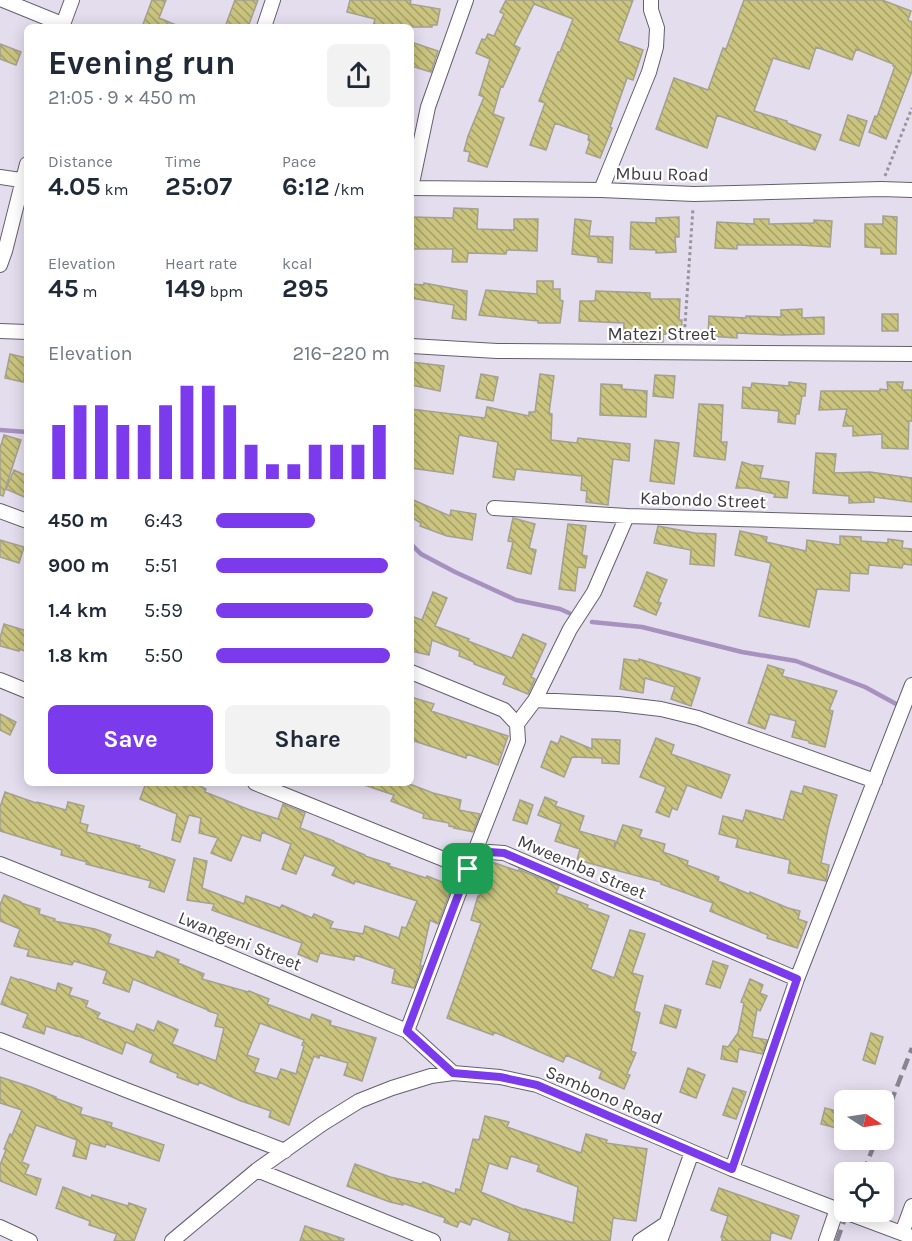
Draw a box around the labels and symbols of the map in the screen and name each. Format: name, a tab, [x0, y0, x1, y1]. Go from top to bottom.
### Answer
street label: Mbuu Road	[615, 162, 709, 186]
street label: Matezi Street	[608, 323, 717, 345]
street label: Kabondo Street	[639, 487, 767, 513]
street label: Mweemba Street	[514, 830, 650, 904]
pin	[442, 843, 493, 894]
street label: Lwangeni Street	[175, 906, 305, 976]
street label: Sambono Road	[542, 1061, 666, 1129]
north arrow	[834, 1090, 894, 1150]

